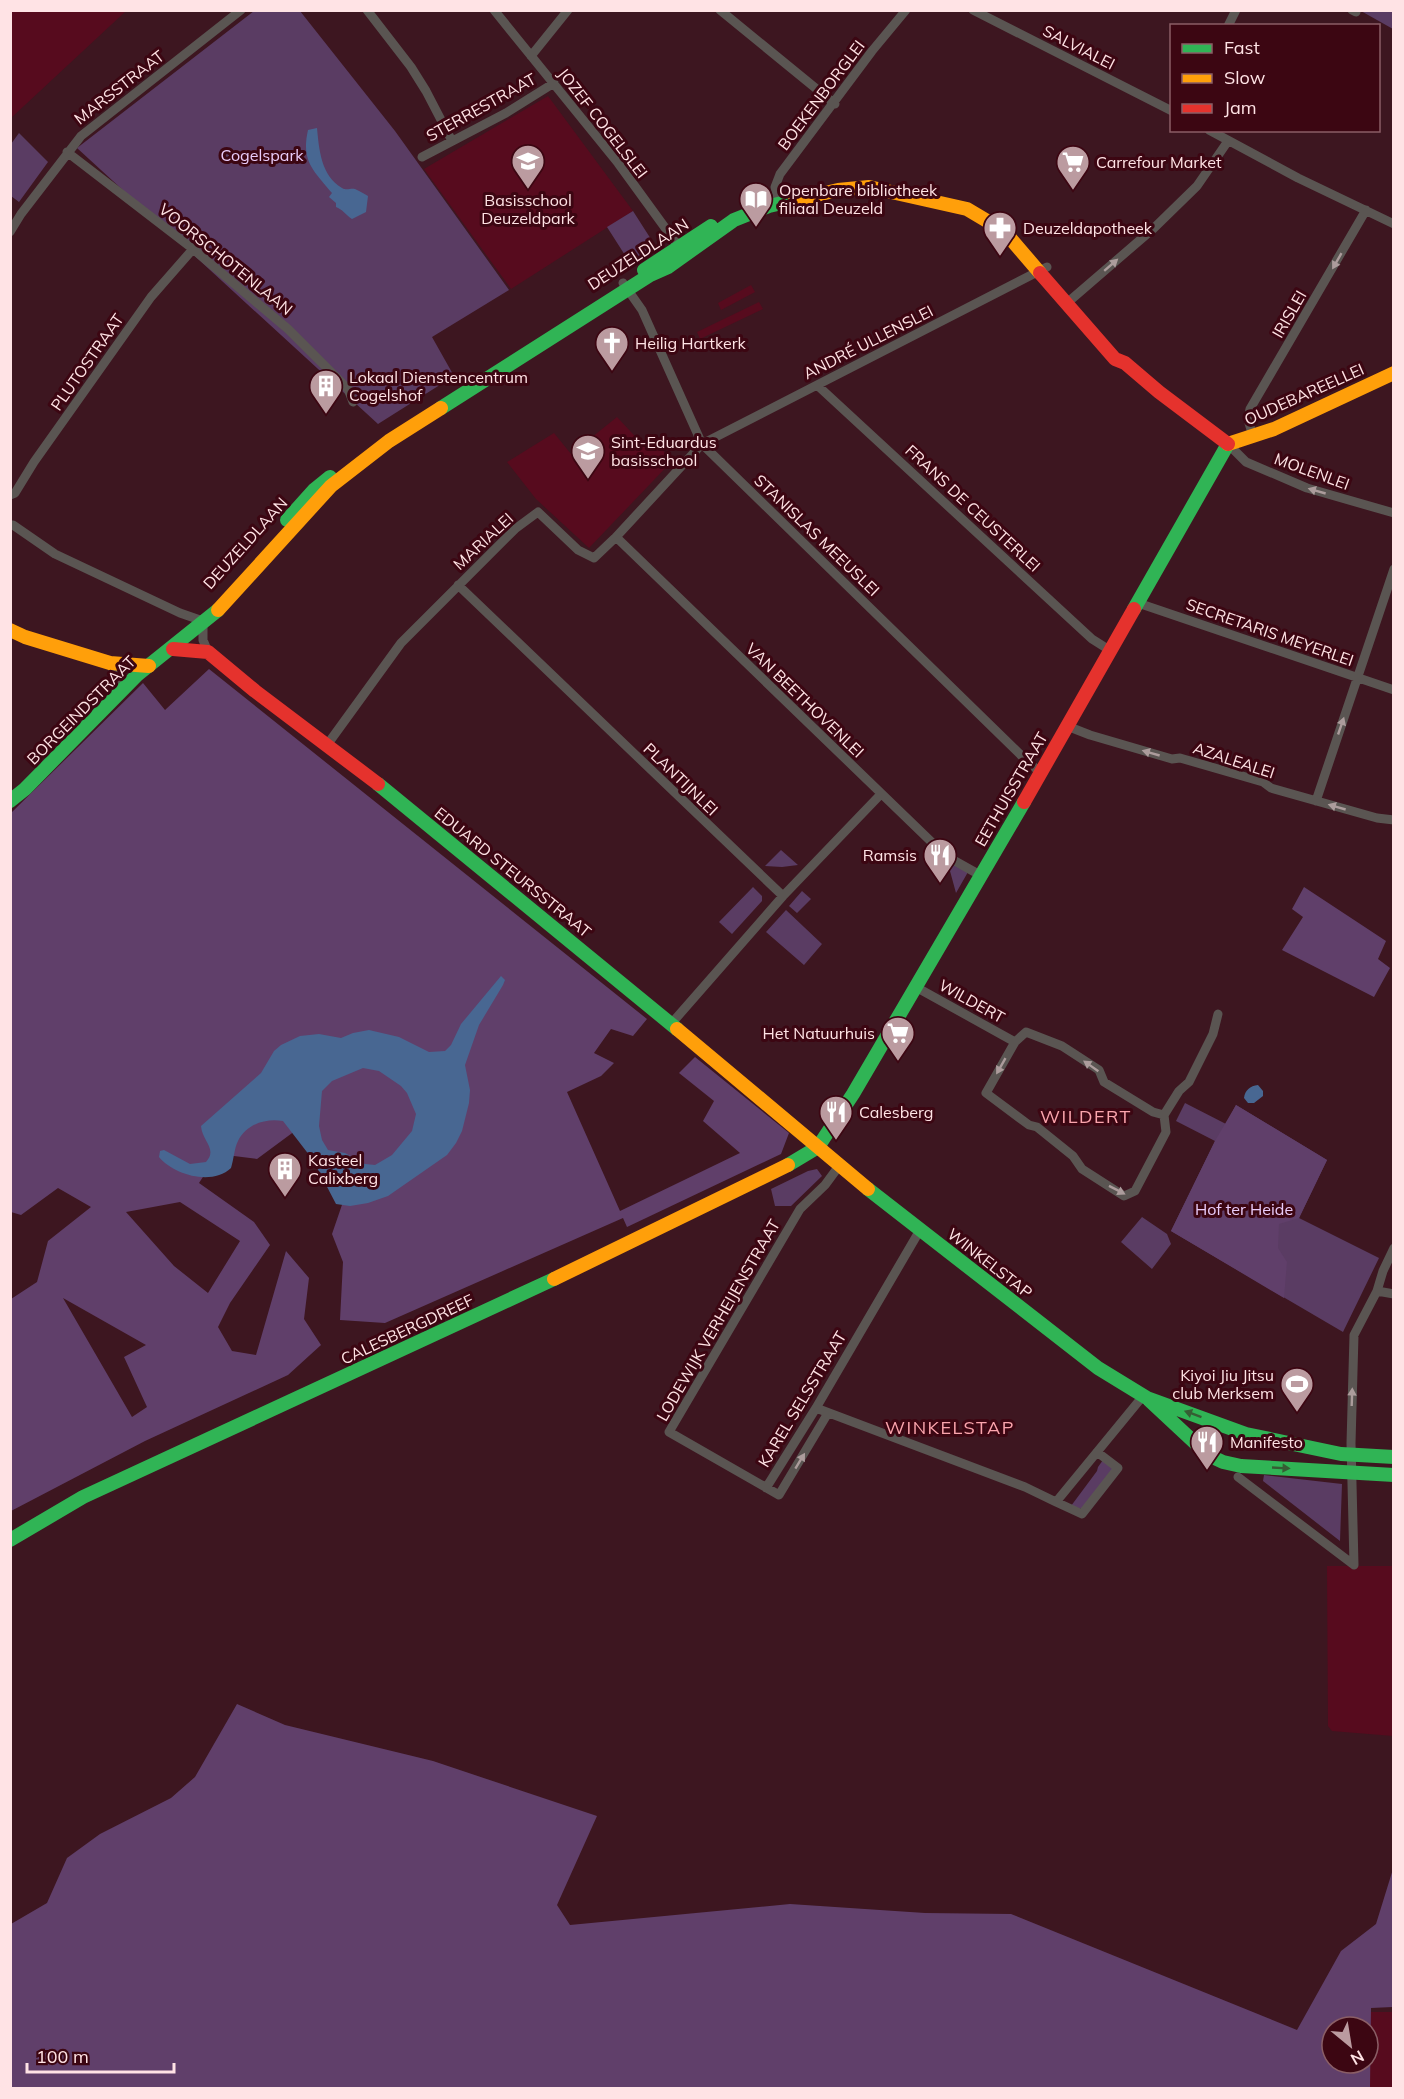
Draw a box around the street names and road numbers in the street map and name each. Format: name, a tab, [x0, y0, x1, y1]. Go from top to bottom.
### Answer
street label: SALVIALEI	[1040, 20, 1118, 74]
street label: BOEKENBORGLEI	[773, 36, 869, 154]
street label: MARSSTRAAT	[70, 45, 168, 128]
street label: JOZEF COGELSLEI	[554, 64, 652, 182]
street label: STERRESTRAAT	[423, 68, 540, 145]
street label: VOORSCHOTENLAAN	[155, 199, 297, 319]
street label: DEUZELDLAAN	[584, 214, 692, 294]
street label: IRISLEI	[1267, 287, 1311, 341]
street label: ANDRÉ ULLENSLEI	[800, 301, 936, 383]
street label: PLUTOSTRAAT	[46, 309, 128, 414]
street label: OUDEBAREELLEI	[1241, 359, 1367, 429]
street label: FRANS DE CEUSTERLEI	[901, 440, 1045, 576]
street label: MOLENLEI	[1272, 448, 1352, 494]
street label: STANISLAS MEEUSLEI	[750, 470, 884, 600]
street label: DEUZELDLAAN	[199, 493, 291, 593]
street label: MARIALEI	[449, 508, 517, 574]
street label: SECRETARIS MEYERLEI	[1184, 594, 1356, 670]
street label: VAN BEETHOVENLEI	[742, 638, 868, 762]
street label: BORGEINDSTRAAT	[22, 651, 140, 769]
street label: EETHUISSTRAAT	[970, 728, 1052, 850]
street label: AZALEALEI	[1191, 737, 1277, 783]
street label: PLANTIJNLEI	[640, 739, 722, 819]
street label: EDUARD STEURSSTRAAT	[431, 803, 596, 942]
street label: WILDERT	[935, 975, 1009, 1027]
street label: LODEWIJK VERHEIJENSTRAAT	[652, 1215, 784, 1424]
street label: WINKELSTAP	[944, 1224, 1036, 1302]
street label: CALESBERGDREEF	[337, 1289, 477, 1369]
street label: KAREL SELSSTRAAT	[754, 1327, 851, 1471]

